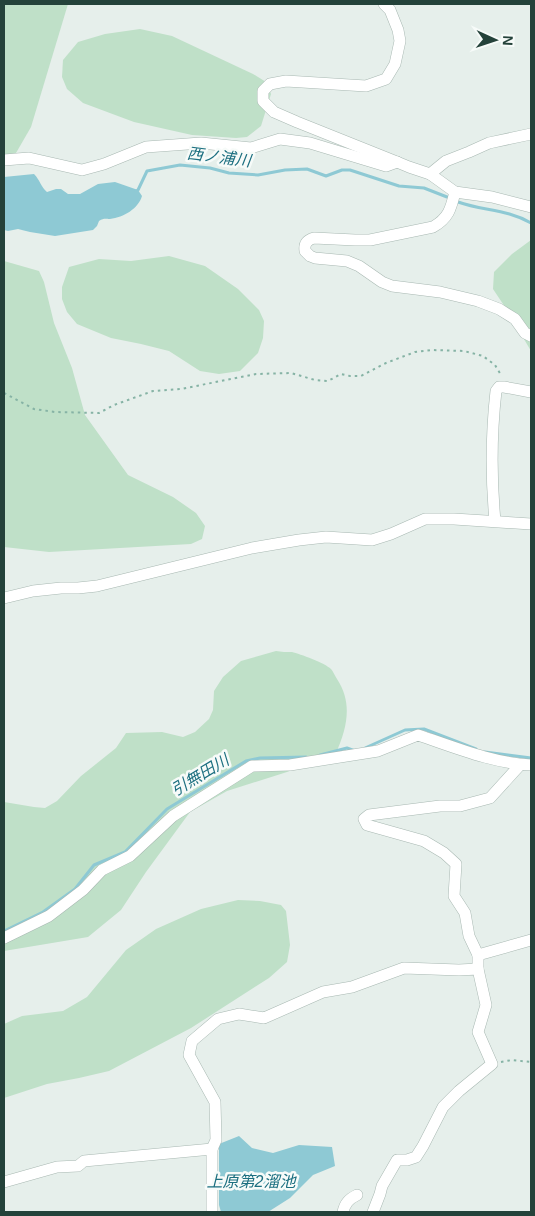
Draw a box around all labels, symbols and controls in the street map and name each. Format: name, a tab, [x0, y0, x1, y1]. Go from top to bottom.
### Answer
north arrow	[470, 15, 520, 65]
text: N	[500, 35, 516, 46]
water label: 西ノ浦川	[186, 145, 254, 170]
water label: 引無田川	[168, 750, 234, 799]
water label: 上原第2溜池	[207, 1173, 297, 1190]

